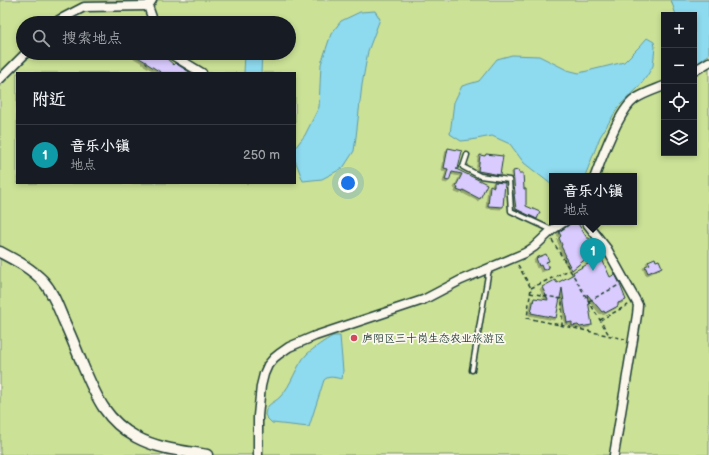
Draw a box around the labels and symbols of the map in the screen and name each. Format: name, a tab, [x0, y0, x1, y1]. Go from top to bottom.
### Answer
your location	[338, 173, 358, 193]
pin: 1	[580, 238, 606, 271]
place label: 庐阳区三十岗生态农业旅游区	[362, 332, 505, 345]
marker: 庐阳区三十岗生态农业旅游区	[349, 333, 359, 343]

